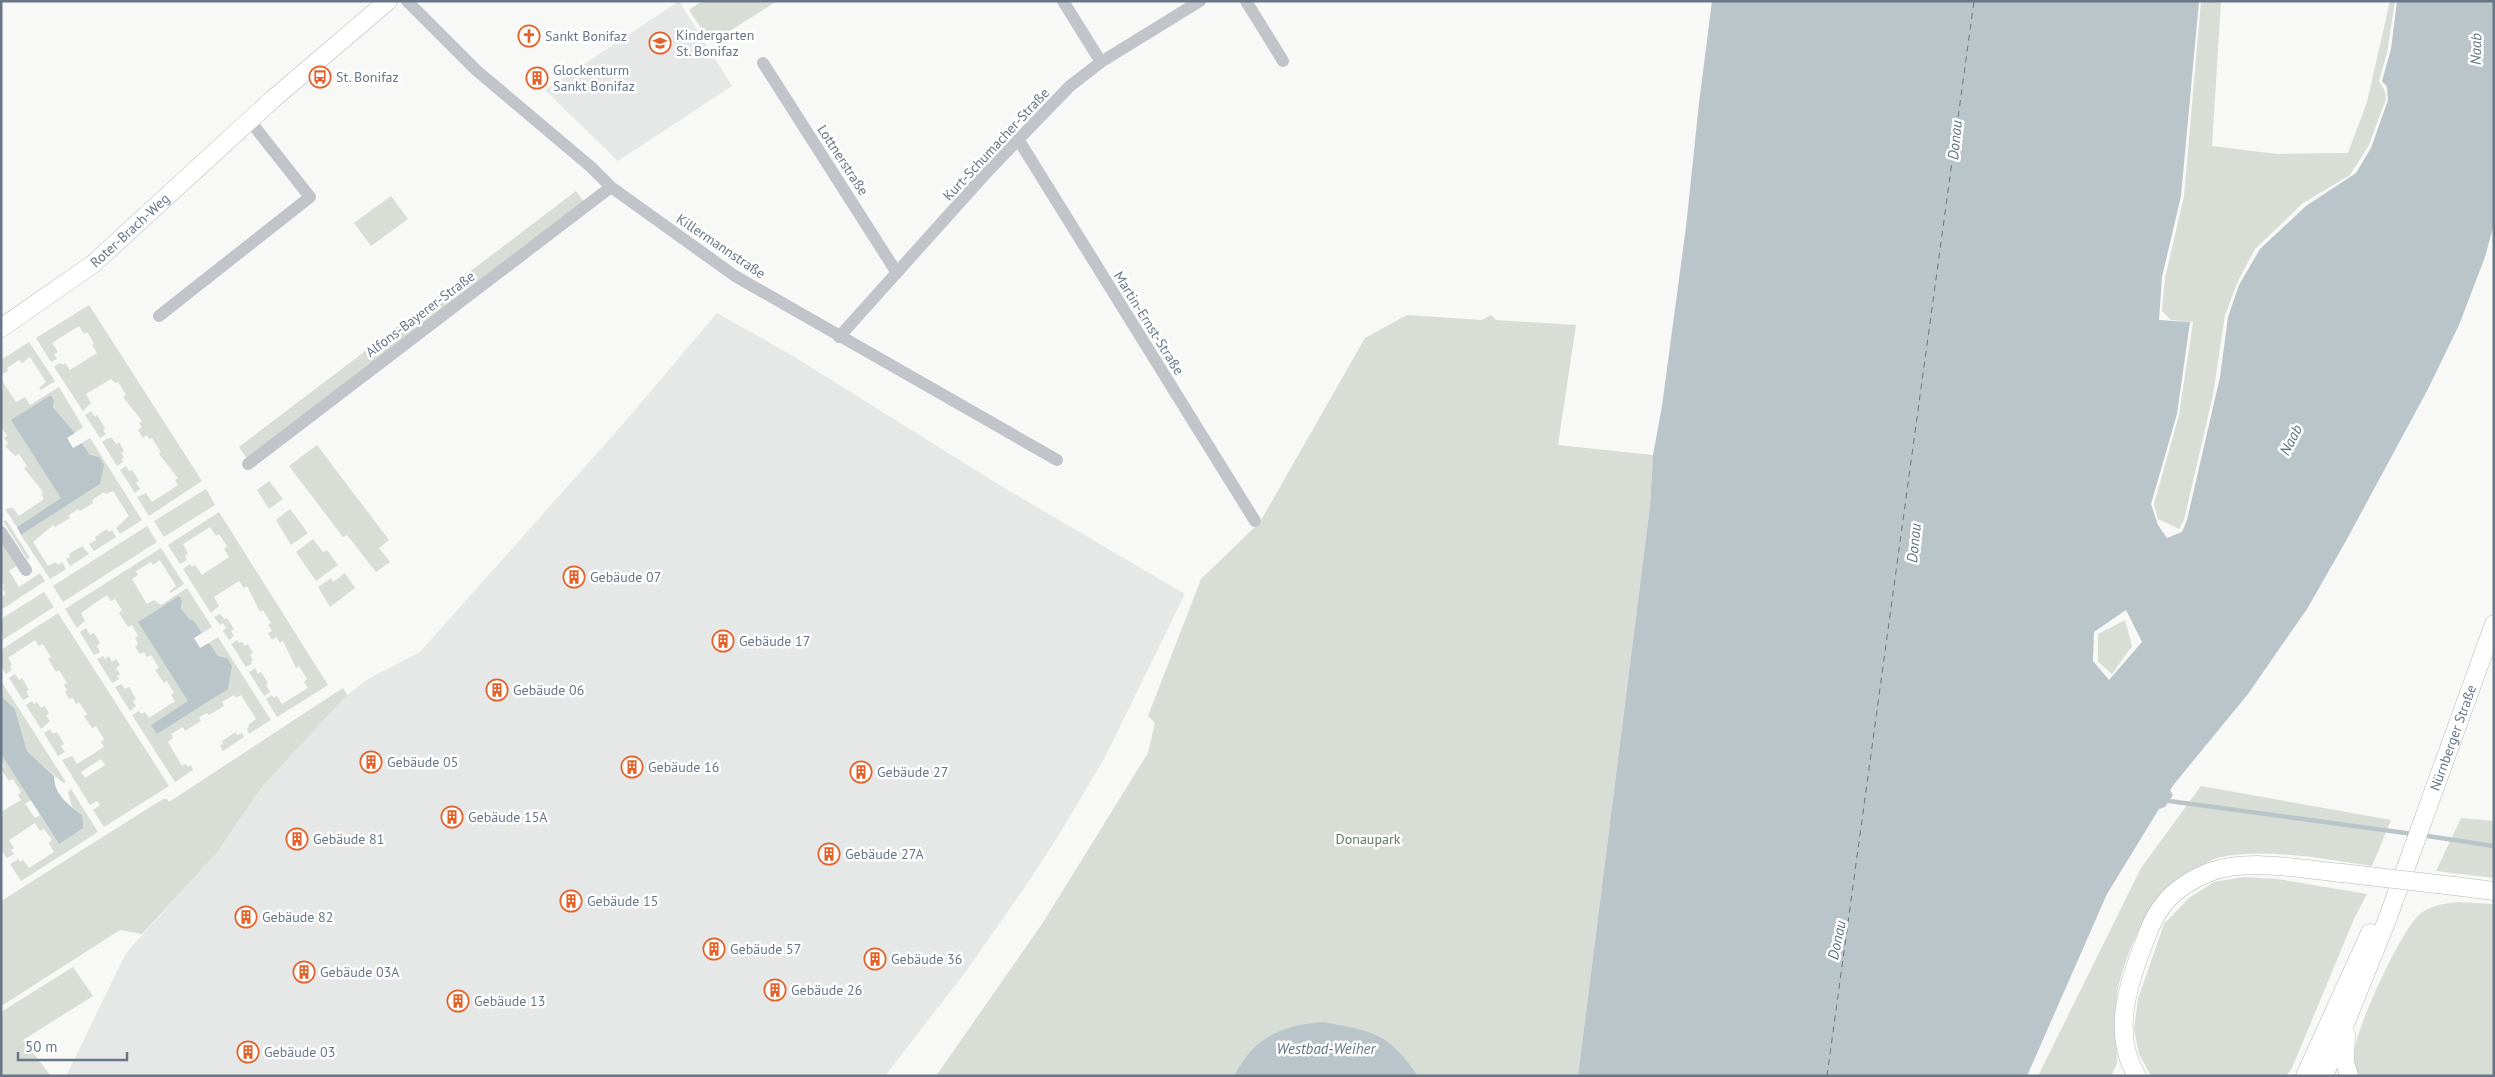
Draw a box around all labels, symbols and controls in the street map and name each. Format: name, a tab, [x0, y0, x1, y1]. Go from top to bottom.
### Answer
church icon: Sankt Bonifaz	[517, 24, 541, 48]
place label: Kindergarten St. Bonifaz	[676, 26, 754, 60]
place label: Sankt Bonifaz	[545, 27, 627, 45]
school or university icon: Kindergarten St. Bonifaz	[648, 31, 672, 55]
water label: Naab	[2466, 33, 2485, 65]
place label: Glockenturm Sankt Bonifaz	[553, 61, 635, 95]
bus stop icon: St. Bonifaz	[308, 65, 332, 89]
building icon: Glockenturm Sankt Bonifaz	[525, 66, 549, 90]
place label: St. Bonifaz	[336, 68, 399, 86]
street label: Kurt-Schumacher-Straße	[939, 84, 1053, 204]
water label: Donau	[1943, 119, 1966, 161]
street label: Lottnerstraße	[813, 121, 873, 199]
street label: Roter-Brach-Weg	[86, 189, 173, 271]
street label: Killermannstraße	[673, 210, 769, 282]
street label: Alfons-Bayerer-Straße	[362, 267, 478, 361]
street label: Martin-Ernst-Straße	[1110, 268, 1188, 378]
water label: Naab	[2275, 421, 2306, 458]
water label: Donau	[1902, 522, 1925, 564]
building icon: Gebäude 07	[562, 565, 586, 589]
place label: Gebäude 07	[590, 568, 661, 586]
building icon: Gebäude 17	[711, 629, 735, 653]
place label: Gebäude 17	[739, 632, 810, 650]
building icon: Gebäude 06	[485, 678, 509, 702]
place label: Gebäude 06	[513, 681, 584, 699]
street label: Nürnberger Straße	[2425, 682, 2480, 793]
building icon: Gebäude 05	[359, 750, 383, 774]
place label: Gebäude 05	[387, 753, 458, 771]
building icon: Gebäude 16	[620, 755, 644, 779]
place label: Gebäude 16	[648, 758, 719, 776]
building icon: Gebäude 27	[849, 760, 873, 784]
place label: Gebäude 27	[877, 763, 948, 781]
building icon: Gebäude 15A	[440, 805, 464, 829]
place label: Gebäude 15A	[468, 808, 548, 826]
building icon: Gebäude 81	[285, 827, 309, 851]
place label: Gebäude 81	[313, 830, 384, 848]
park label: Donaupark	[1336, 830, 1401, 848]
building icon: Gebäude 27A	[817, 842, 841, 866]
place label: Gebäude 27A	[845, 845, 925, 863]
building icon: Gebäude 15	[559, 889, 583, 913]
place label: Gebäude 15	[587, 892, 658, 910]
building icon: Gebäude 82	[234, 905, 258, 929]
place label: Gebäude 82	[262, 908, 333, 926]
water label: Donau	[1823, 918, 1850, 961]
building icon: Gebäude 57	[702, 937, 726, 961]
place label: Gebäude 57	[730, 940, 801, 958]
building icon: Gebäude 36	[863, 947, 887, 971]
place label: Gebäude 36	[891, 950, 962, 968]
building icon: Gebäude 03A	[292, 960, 316, 984]
place label: Gebäude 03A	[320, 963, 400, 981]
building icon: Gebäude 26	[763, 978, 787, 1002]
place label: Gebäude 26	[791, 981, 862, 999]
building icon: Gebäude 13	[446, 989, 470, 1013]
place label: Gebäude 13	[474, 992, 545, 1010]
scale bar	[18, 1030, 126, 1062]
text: 50 m	[25, 1037, 58, 1056]
water label: Westbad-Weiher	[1277, 1039, 1377, 1058]
building icon: Gebäude 03	[236, 1040, 260, 1064]
place label: Gebäude 03	[264, 1043, 335, 1061]

